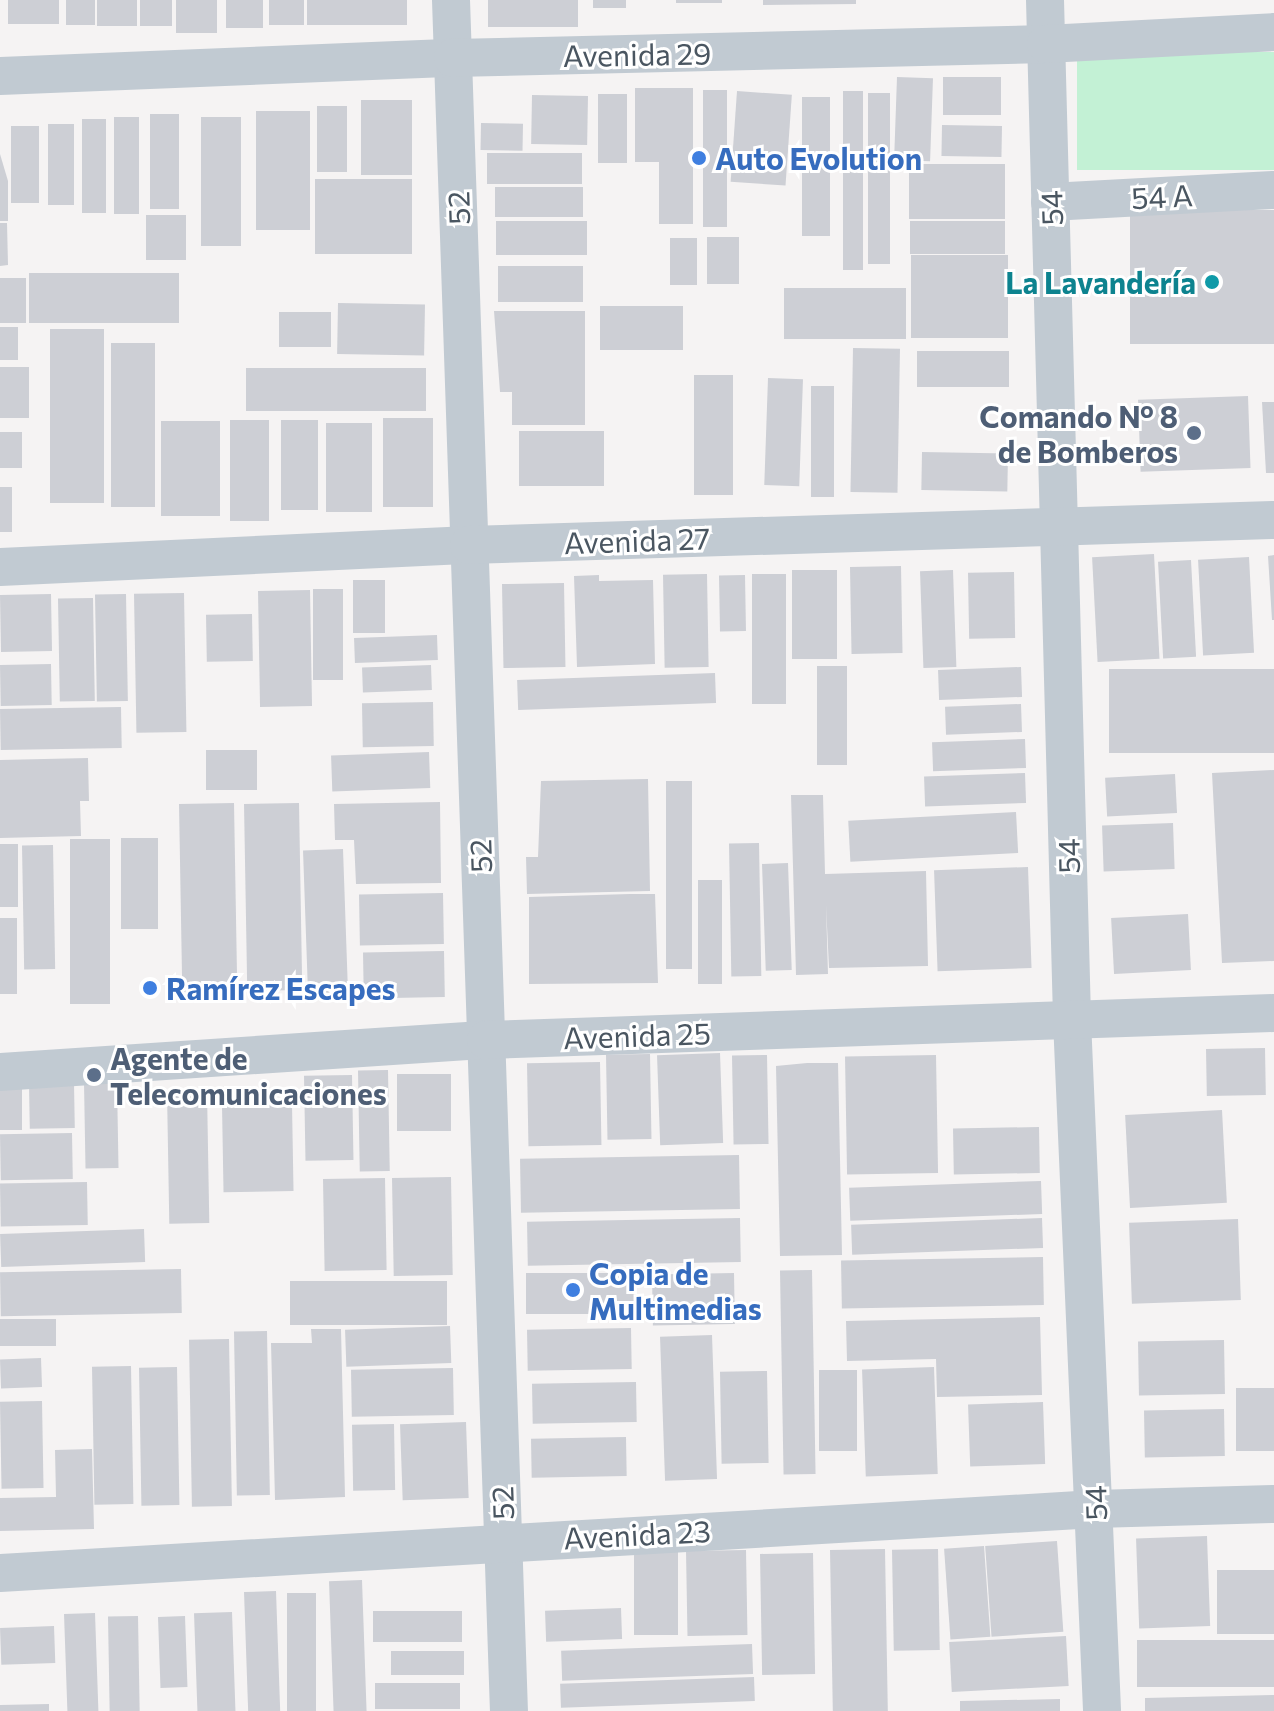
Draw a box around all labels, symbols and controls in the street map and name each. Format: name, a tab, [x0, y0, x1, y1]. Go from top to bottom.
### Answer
street label: Avenida 29	[562, 35, 712, 73]
place label: Auto Evolution	[715, 140, 922, 176]
marker: Auto Evolution	[690, 149, 708, 167]
street label: 54 A	[1130, 176, 1194, 216]
street label: 52	[439, 190, 477, 226]
street label: 54	[1032, 190, 1070, 226]
place label: La Lavandería	[1005, 264, 1196, 300]
marker: La Lavandería	[1203, 273, 1221, 291]
place label: Comando Nº 8 de Bomberos	[979, 398, 1178, 468]
marker: Comando Nº 8 de Bomberos	[1185, 424, 1203, 442]
street label: Avenida 27	[563, 519, 711, 561]
street label: 52	[461, 838, 499, 874]
street label: 54	[1050, 838, 1086, 874]
place label: Ramírez Escapes	[166, 970, 395, 1006]
marker: Ramírez Escapes	[141, 979, 159, 997]
street label: Avenida 25	[563, 1014, 711, 1056]
place label: Agente de Telecomunicaciones	[110, 1040, 387, 1110]
marker: Agente de Telecomunicaciones	[85, 1066, 103, 1084]
place label: Copia de Multimedias	[589, 1255, 762, 1326]
marker: Copia de Multimedias	[564, 1281, 582, 1299]
street label: 52	[483, 1485, 521, 1521]
street label: 54	[1076, 1485, 1114, 1521]
street label: Avenida 23	[562, 1512, 712, 1556]

